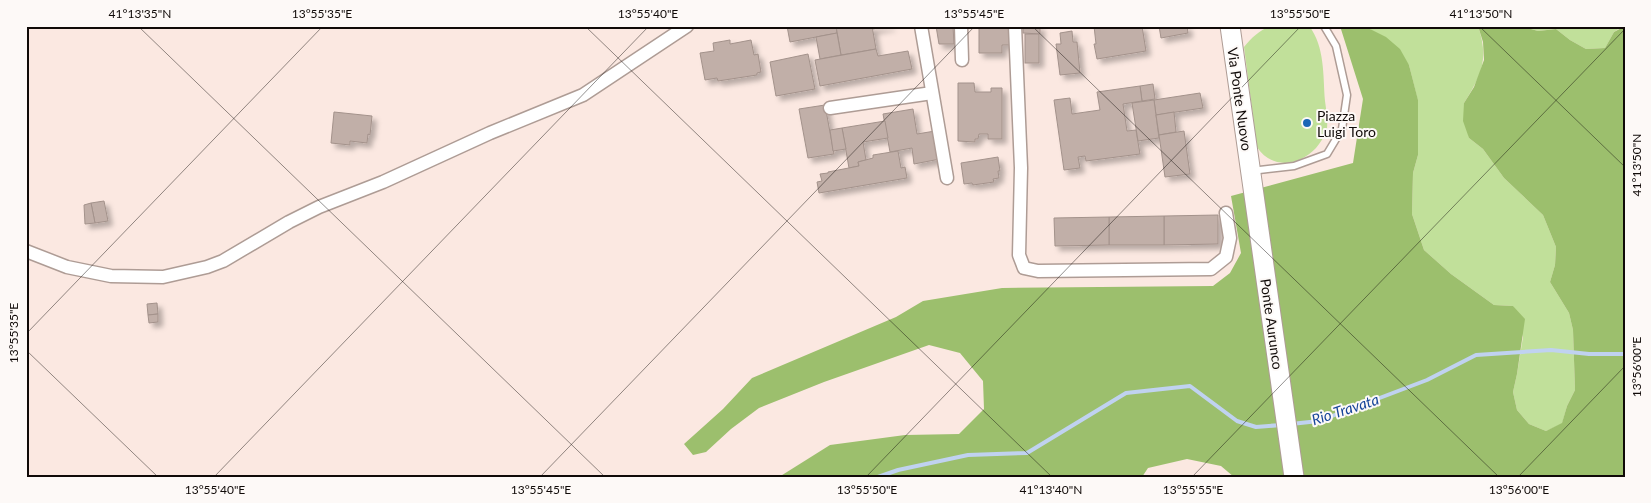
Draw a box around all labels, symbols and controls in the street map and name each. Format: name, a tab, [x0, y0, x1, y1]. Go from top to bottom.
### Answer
text: 41°13'35"N	[109, 6, 171, 21]
text: 13°55'35"E	[292, 6, 352, 21]
text: 13°55'40"E	[618, 6, 678, 21]
text: 13°55'45"E	[944, 6, 1004, 21]
text: 13°55'50"E	[1270, 6, 1330, 21]
text: 41°13'50"N	[1450, 6, 1512, 21]
street label: Via Ponte Nuovo	[1224, 46, 1256, 152]
place label: Piazza Luigi Toro	[1317, 107, 1376, 140]
marker: Piazza Luigi Toro	[1301, 117, 1313, 129]
text: 41°13'50"N	[1629, 134, 1644, 196]
street label: Ponte Aurunco	[1257, 278, 1287, 371]
text: 13°55'35"E	[6, 303, 21, 363]
text: 13°56'00"E	[1629, 337, 1644, 397]
water label: Rio Travata	[1309, 390, 1381, 428]
text: 13°55'40"E	[185, 482, 245, 497]
text: 13°55'45"E	[511, 482, 571, 497]
text: 13°55'50"E	[837, 482, 897, 497]
text: 41°13'40"N	[1020, 482, 1082, 497]
text: 13°55'55"E	[1163, 482, 1223, 497]
text: 13°56'00"E	[1489, 482, 1549, 497]

